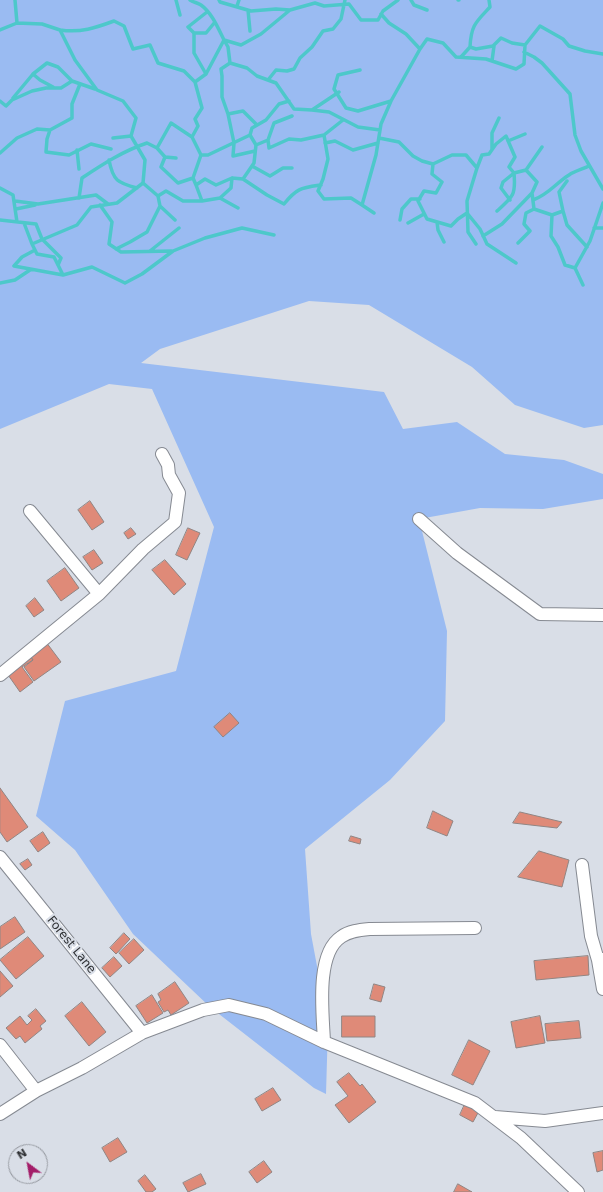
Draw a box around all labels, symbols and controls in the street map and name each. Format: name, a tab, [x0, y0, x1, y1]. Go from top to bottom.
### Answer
street label: Forest Lane	[43, 913, 99, 977]
north arrow	[8, 1144, 48, 1184]
text: N	[15, 1146, 29, 1162]

